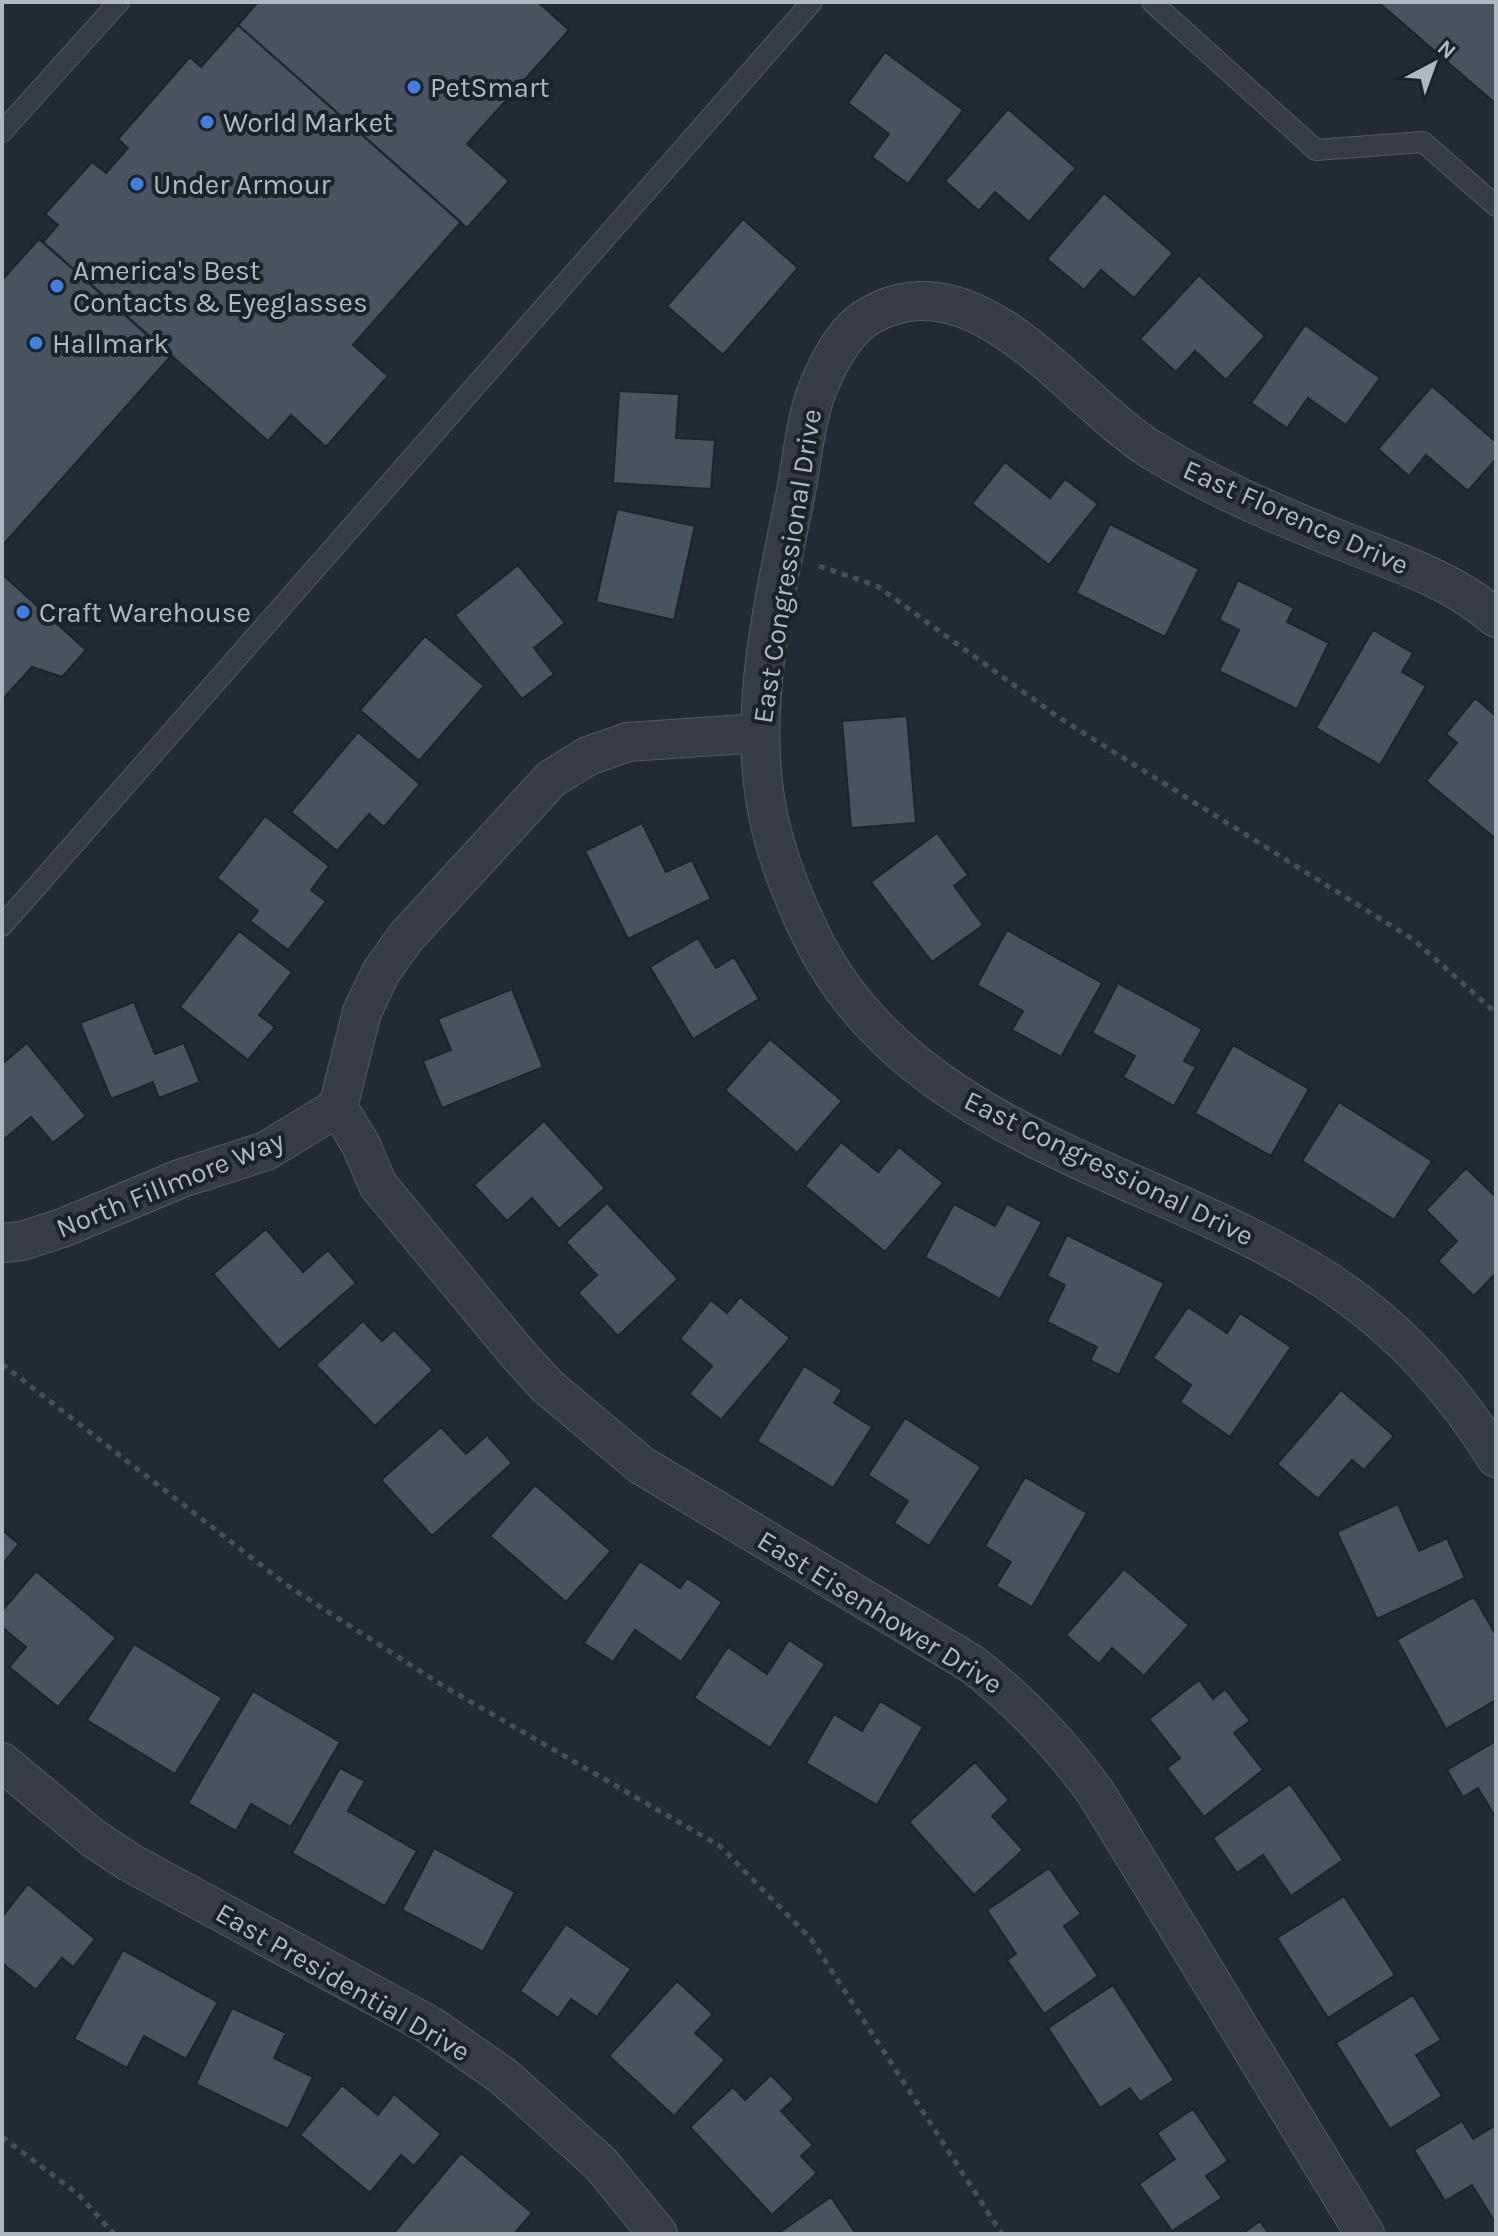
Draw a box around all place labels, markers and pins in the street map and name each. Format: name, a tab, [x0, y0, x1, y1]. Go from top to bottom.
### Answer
place label: PetSmart	[430, 71, 550, 104]
marker: PetSmart	[405, 78, 423, 96]
place label: World Market	[223, 106, 394, 139]
marker: World Market	[198, 113, 216, 131]
place label: Under Armour	[153, 168, 332, 201]
marker: Under Armour	[128, 175, 146, 193]
place label: America's Best Contacts & Eyeglasses	[73, 254, 368, 319]
marker: America's Best Contacts & Eyeglasses	[48, 277, 66, 295]
place label: Hallmark	[52, 327, 169, 360]
marker: Hallmark	[27, 334, 45, 352]
place label: Craft Warehouse	[39, 596, 251, 629]
marker: Craft Warehouse	[14, 603, 32, 621]

